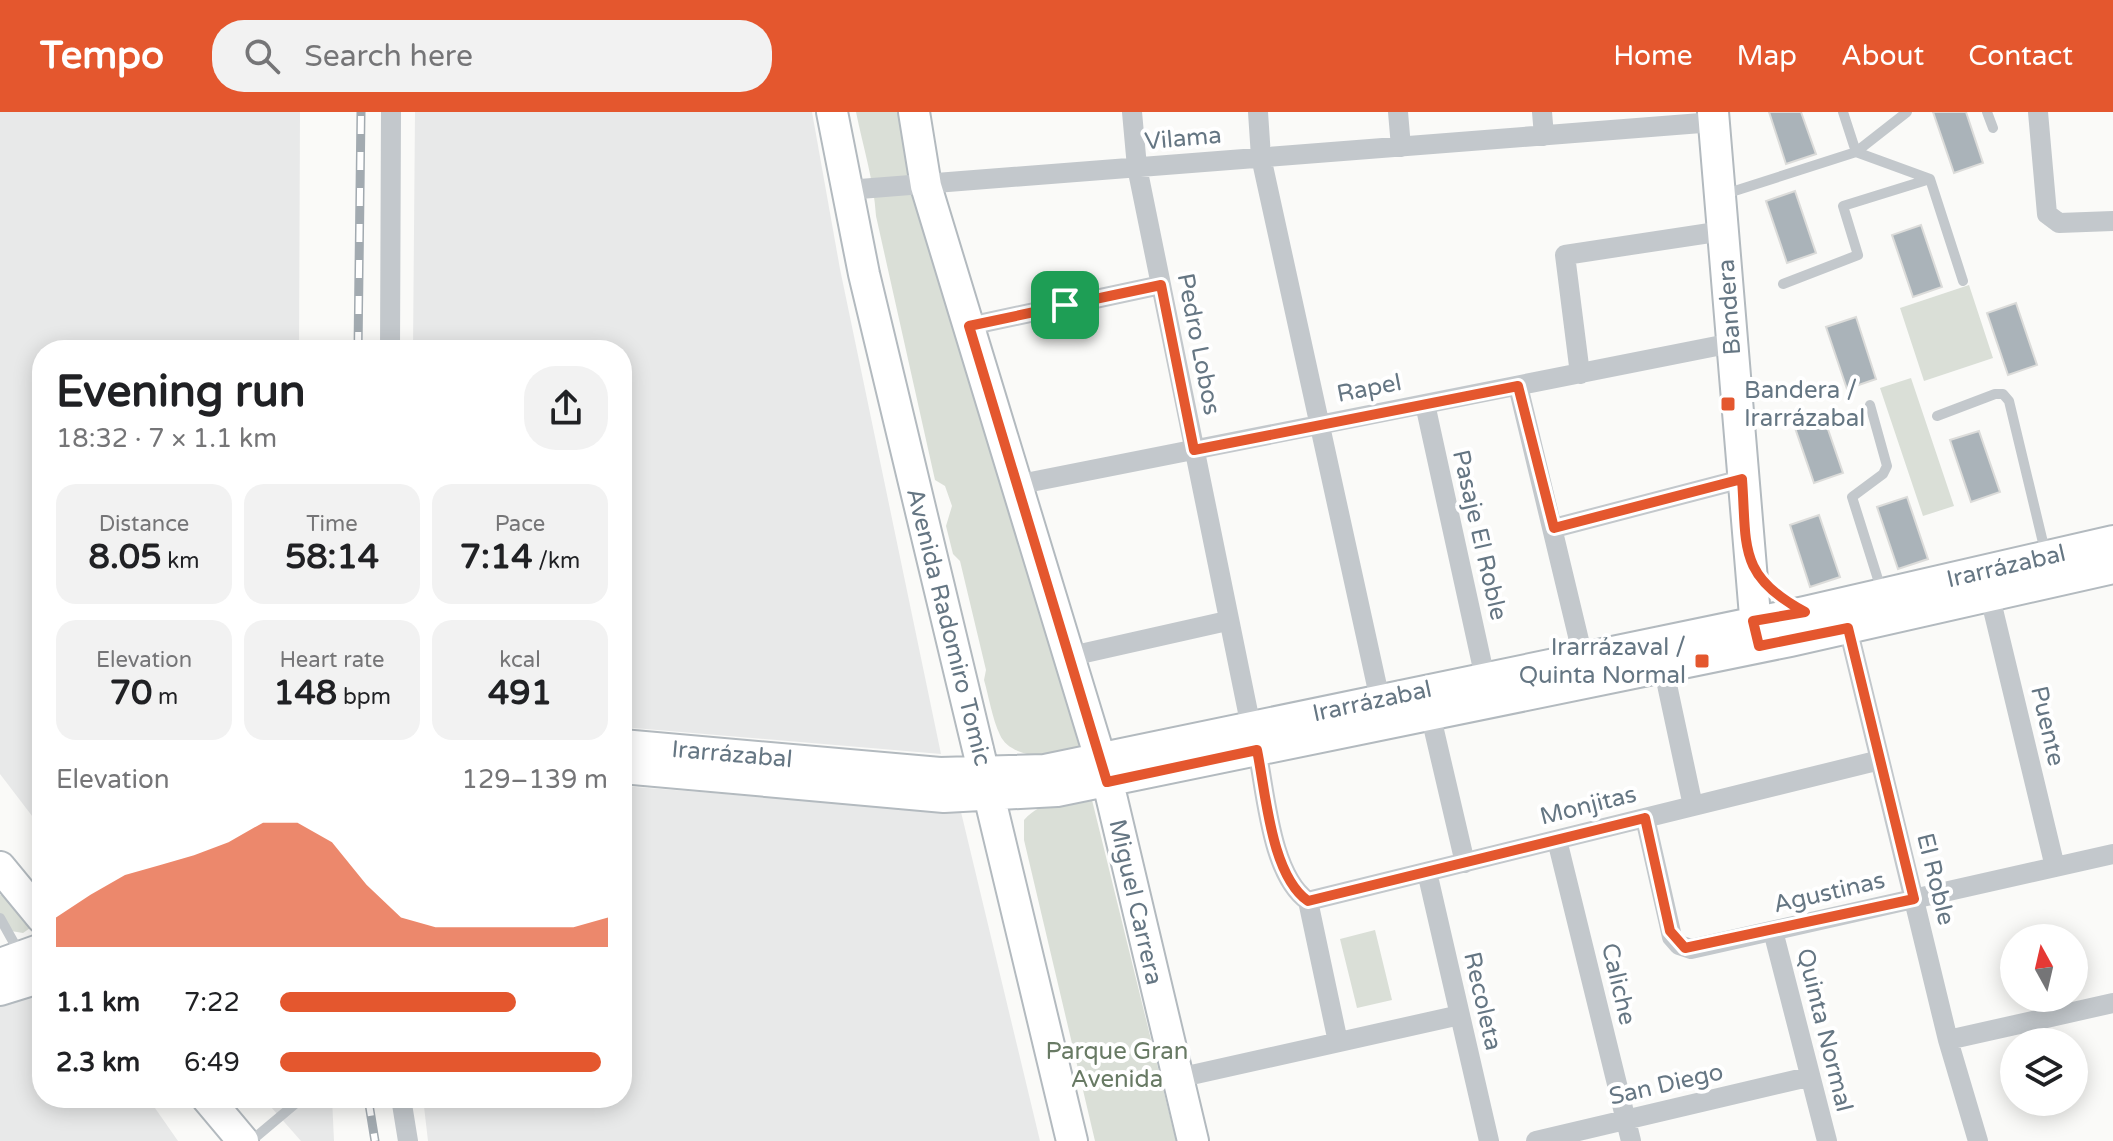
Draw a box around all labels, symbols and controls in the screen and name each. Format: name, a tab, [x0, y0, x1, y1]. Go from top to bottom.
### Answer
search box	[212, 20, 772, 92]
text: Tempo	[40, 33, 164, 79]
icon: search	[240, 34, 284, 78]
text: Search here	[304, 38, 473, 75]
text: Home	[1613, 39, 1693, 73]
text: Map	[1737, 39, 1797, 73]
text: About	[1841, 39, 1924, 73]
text: Contact	[1968, 39, 2073, 73]
street label: Vilama	[1143, 121, 1223, 156]
street label: Bandera	[1712, 258, 1747, 356]
pin	[1031, 271, 1099, 339]
street label: Pedro Lobos	[1171, 271, 1226, 417]
icon: arrive	[1043, 283, 1087, 327]
text: Evening run	[56, 366, 305, 419]
button: share	[524, 366, 608, 450]
street label: Rapel	[1334, 368, 1404, 409]
place label: Bandera / Irarrázabal	[1744, 376, 1865, 433]
marker: Bandera / Irarrázabal	[1719, 395, 1737, 413]
text: 18:32 · 7 × 1.1 km	[56, 423, 277, 454]
street label: Pasaje El Roble	[1446, 447, 1513, 623]
street label: Avenida Radomiro Tomic	[900, 485, 997, 769]
text: Distance	[99, 511, 189, 537]
text: Time	[306, 511, 358, 537]
text: Pace	[495, 511, 545, 537]
text: 8.05	[89, 537, 162, 578]
text: 58:14	[285, 537, 379, 578]
text: 7:14	[460, 537, 533, 578]
street label: Irarrázabal	[1944, 539, 2068, 594]
text: km	[162, 548, 199, 574]
text: /km	[533, 548, 580, 574]
place label: Irarrázaval / Quinta Normal	[1519, 633, 1686, 690]
text: Elevation	[96, 647, 192, 673]
text: Heart rate	[280, 647, 384, 673]
text: kcal	[499, 647, 541, 673]
marker: Irarrázaval / Quinta Normal	[1693, 652, 1711, 670]
text: 70	[110, 673, 152, 714]
text: 148	[273, 673, 337, 714]
text: 491	[488, 673, 552, 714]
street label: Irarrázabal	[1310, 675, 1434, 728]
street label: Puente	[2024, 683, 2071, 769]
text: m	[152, 684, 178, 710]
text: bpm	[337, 684, 391, 710]
street label: Irarrázabal	[670, 735, 794, 774]
text: Elevation	[56, 764, 170, 795]
text: 129–139 m	[462, 764, 608, 795]
street label: Monjitas	[1537, 780, 1639, 831]
street label: Miguel Carrera	[1102, 817, 1169, 988]
street label: El Roble	[1910, 830, 1961, 928]
street label: Agustinas	[1771, 866, 1888, 919]
north arrow	[2000, 924, 2088, 1012]
map controls	[2000, 924, 2088, 1116]
street label: Caliche	[1595, 940, 1642, 1028]
street label: Quinta Normal	[1790, 945, 1859, 1115]
street label: Recoleta	[1457, 949, 1508, 1053]
text: 1.1 km	[56, 987, 140, 1018]
text: 7:22	[184, 987, 240, 1018]
button: layers	[2000, 1028, 2088, 1116]
park label: Parque Gran Avenida	[1046, 1037, 1188, 1094]
text: 2.3 km	[56, 1047, 140, 1078]
text: 6:49	[184, 1047, 240, 1078]
street label: San Diego	[1606, 1057, 1726, 1112]

